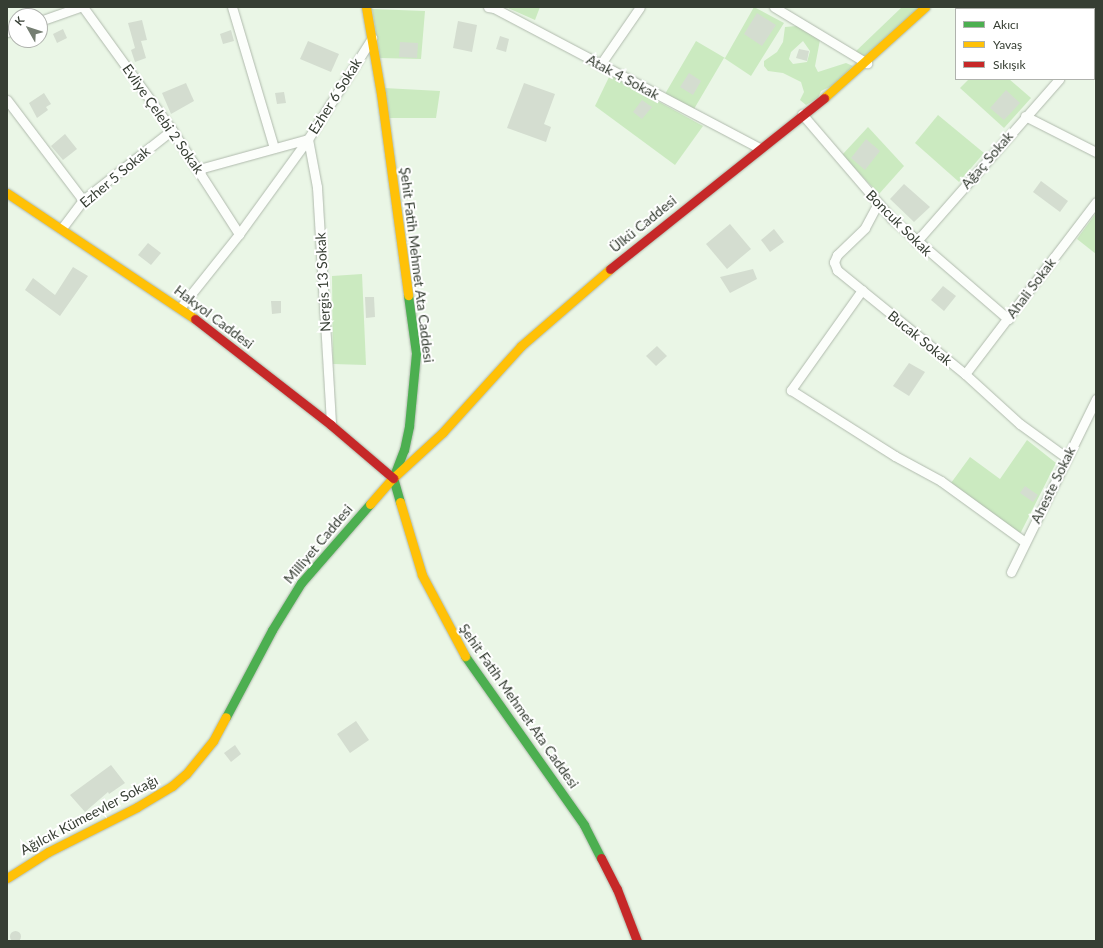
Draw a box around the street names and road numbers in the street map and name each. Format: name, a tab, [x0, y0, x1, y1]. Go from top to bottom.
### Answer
street label: Atak 4 Sokak	[584, 51, 662, 103]
street label: Ezher 6 Sokak	[305, 55, 365, 137]
street label: Evliye Çelebi 2 Sokak	[119, 61, 207, 177]
street label: Ağaç Sokak	[957, 128, 1017, 192]
street label: Ezher 5 Sokak	[76, 143, 154, 211]
street label: Şehit Fatih Mehmet Ata Caddesi	[397, 166, 437, 364]
street label: Boncuk Sokak	[862, 186, 936, 260]
street label: Ülkü Caddesi	[606, 192, 680, 256]
street label: Nergis 13 Sokak	[312, 232, 334, 332]
street label: Ahali Sokak	[1003, 255, 1059, 321]
street label: Hakyol Caddesi	[171, 282, 257, 352]
street label: Bucak Sokak	[885, 307, 955, 369]
street label: Aheste Sokak	[1027, 444, 1079, 526]
street label: Milliyet Caddesi	[280, 501, 356, 587]
street label: Şehit Fatih Mehmet Ata Caddesi	[456, 620, 582, 792]
street label: Ağılcık Kümeevler Sokağı	[17, 771, 161, 859]

